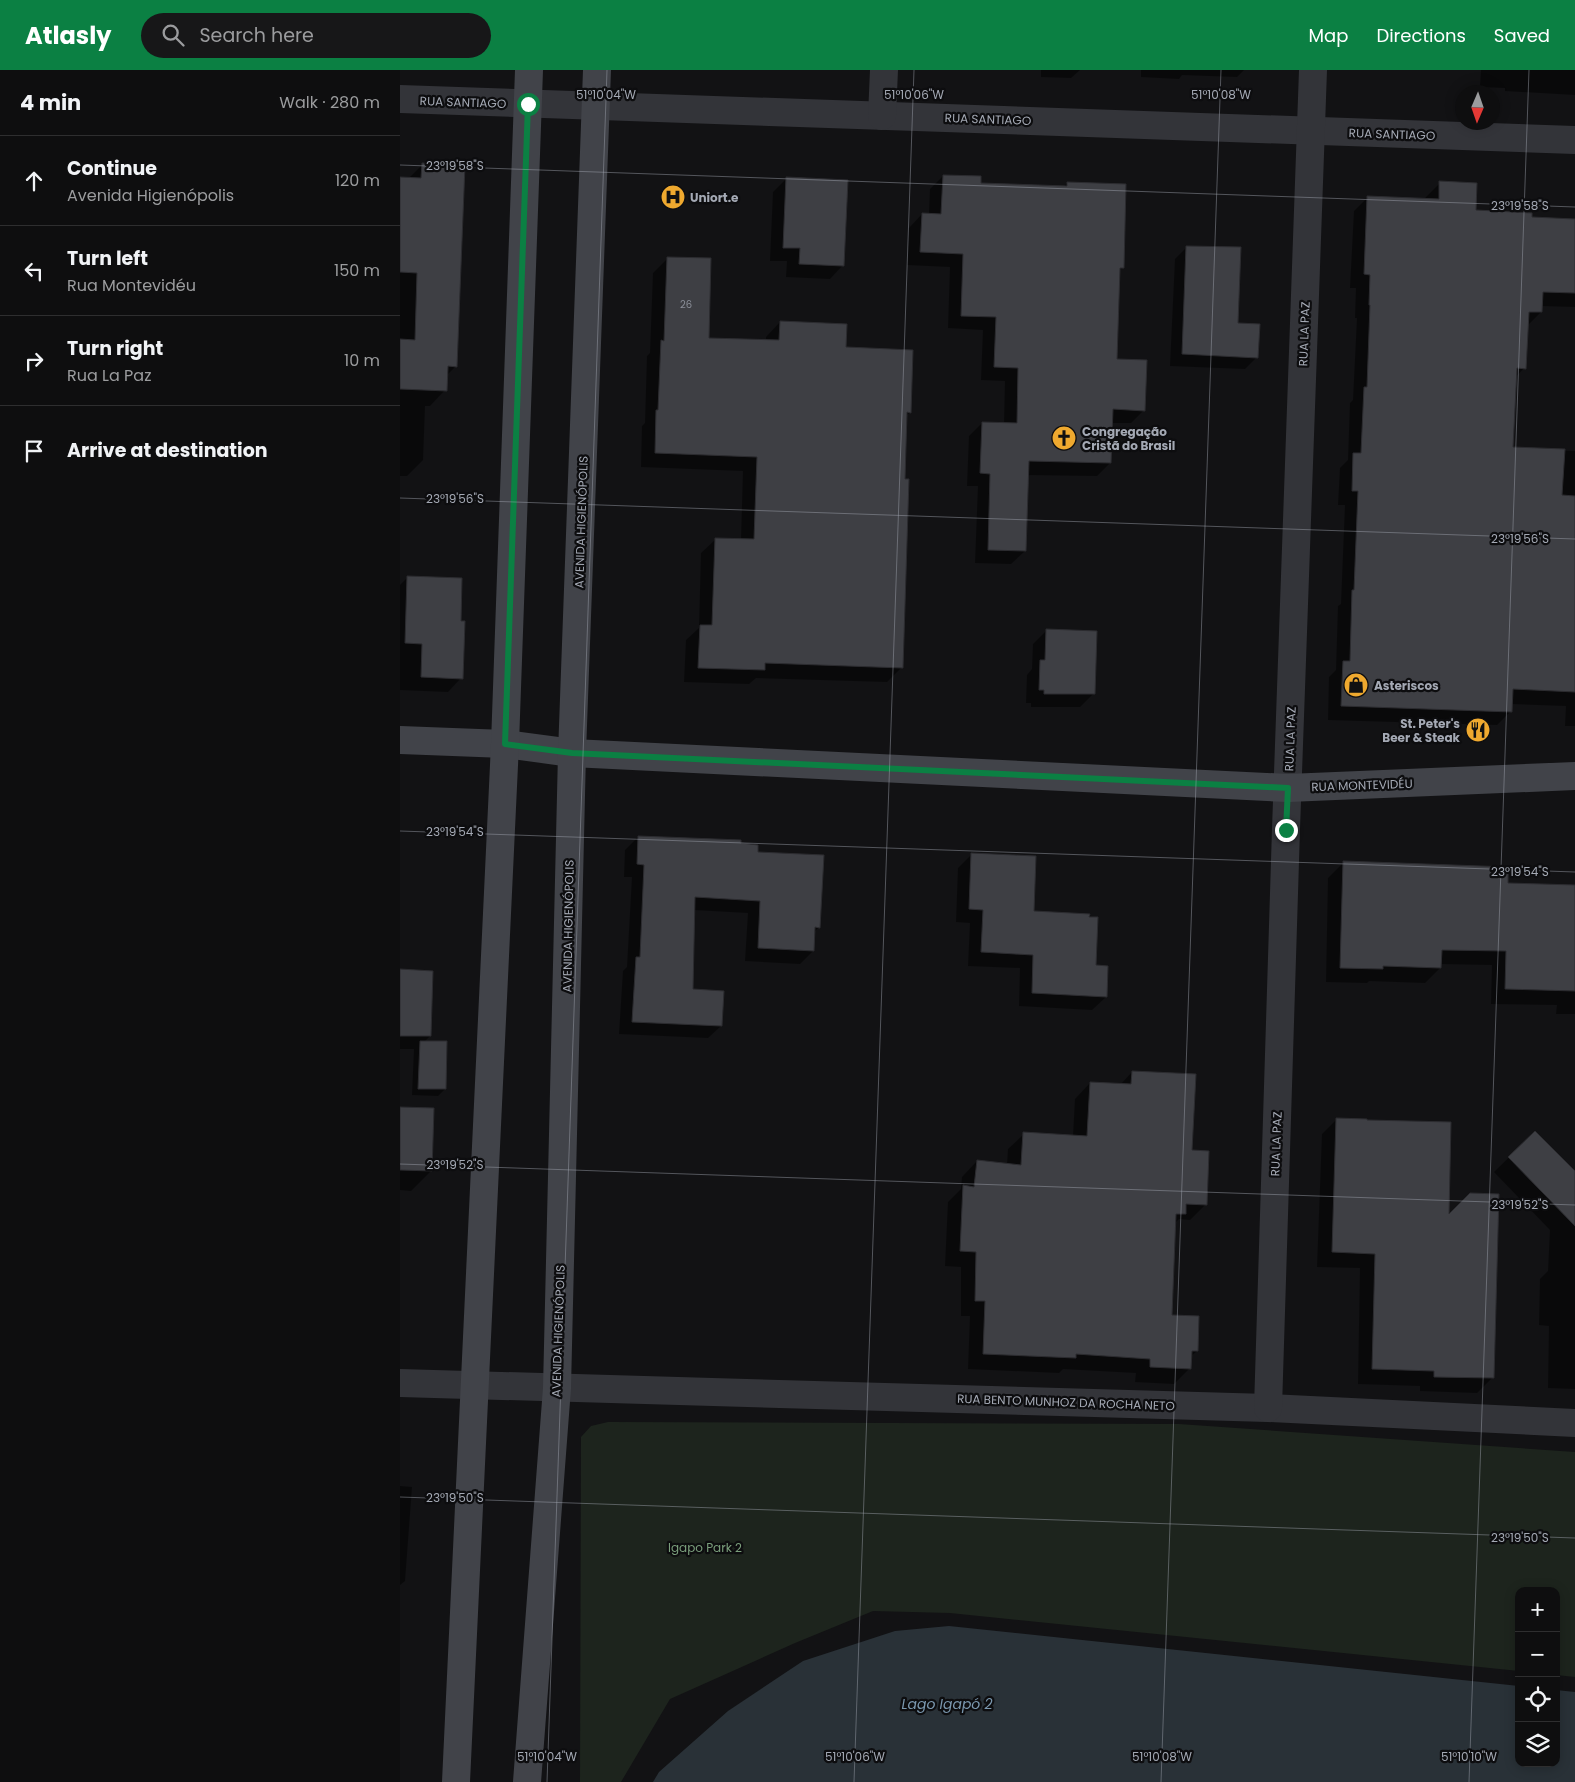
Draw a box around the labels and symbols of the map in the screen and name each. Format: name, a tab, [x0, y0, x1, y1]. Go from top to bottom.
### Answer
north arrow	[1455, 85, 1500, 130]
text: 51°10'04"W	[576, 86, 636, 103]
text: 51°10'06"W	[884, 86, 944, 103]
text: 51°10'08"W	[1191, 86, 1251, 103]
street label: RUA SANTIAGO	[419, 92, 507, 112]
route start	[517, 93, 540, 116]
street label: RUA SANTIAGO	[944, 109, 1032, 129]
street label: RUA SANTIAGO	[1348, 124, 1436, 144]
text: 23°19'58"S	[426, 157, 484, 174]
hospital icon: Uniort.e	[660, 184, 686, 210]
place label: Uniort.e	[690, 189, 739, 206]
text: 23°19'58"S	[1491, 197, 1549, 214]
house number: 26	[680, 297, 692, 312]
street label: RUA LA PAZ	[1294, 301, 1314, 367]
place label: Congregação Cristã do Brasil	[1082, 423, 1175, 454]
church icon: Congregação Cristã do Brasil	[1051, 425, 1077, 451]
street label: AVENIDA HIGIENÓPOLIS	[570, 455, 592, 589]
text: 23°19'56"S	[426, 490, 484, 507]
text: 23°19'56"S	[1491, 530, 1549, 547]
shop icon: Asteriscos	[1343, 672, 1369, 698]
place label: Asteriscos	[1374, 677, 1439, 694]
street label: RUA LA PAZ	[1280, 706, 1300, 772]
place label: St. Peter's Beer & Steak	[1382, 715, 1461, 746]
restaurant icon: St. Peter's Beer & Steak	[1465, 717, 1491, 743]
street label: RUA MONTEVIDÉU	[1311, 775, 1413, 795]
route end	[1275, 819, 1298, 842]
text: 23°19'54"S	[426, 823, 484, 840]
street label: AVENIDA HIGIENÓPOLIS	[558, 860, 578, 992]
text: 23°19'54"S	[1491, 863, 1549, 880]
street label: RUA LA PAZ	[1266, 1111, 1286, 1177]
text: 23°19'52"S	[426, 1156, 484, 1173]
text: 23°19'52"S	[1491, 1196, 1549, 1213]
street label: AVENIDA HIGIENÓPOLIS	[547, 1264, 569, 1398]
street label: RUA BENTO MUNHOZ DA ROCHA NETO	[957, 1390, 1175, 1414]
text: 23°19'50"S	[426, 1489, 484, 1506]
text: 23°19'50"S	[1491, 1529, 1549, 1546]
park label: Igapo Park 2	[668, 1539, 742, 1556]
water label: Lago Igapó 2	[901, 1694, 993, 1714]
text: 51°10'04"W	[517, 1748, 577, 1765]
text: 51°10'06"W	[825, 1748, 885, 1765]
text: 51°10'08"W	[1132, 1748, 1192, 1765]
text: 51°10'10"W	[1441, 1748, 1497, 1765]

